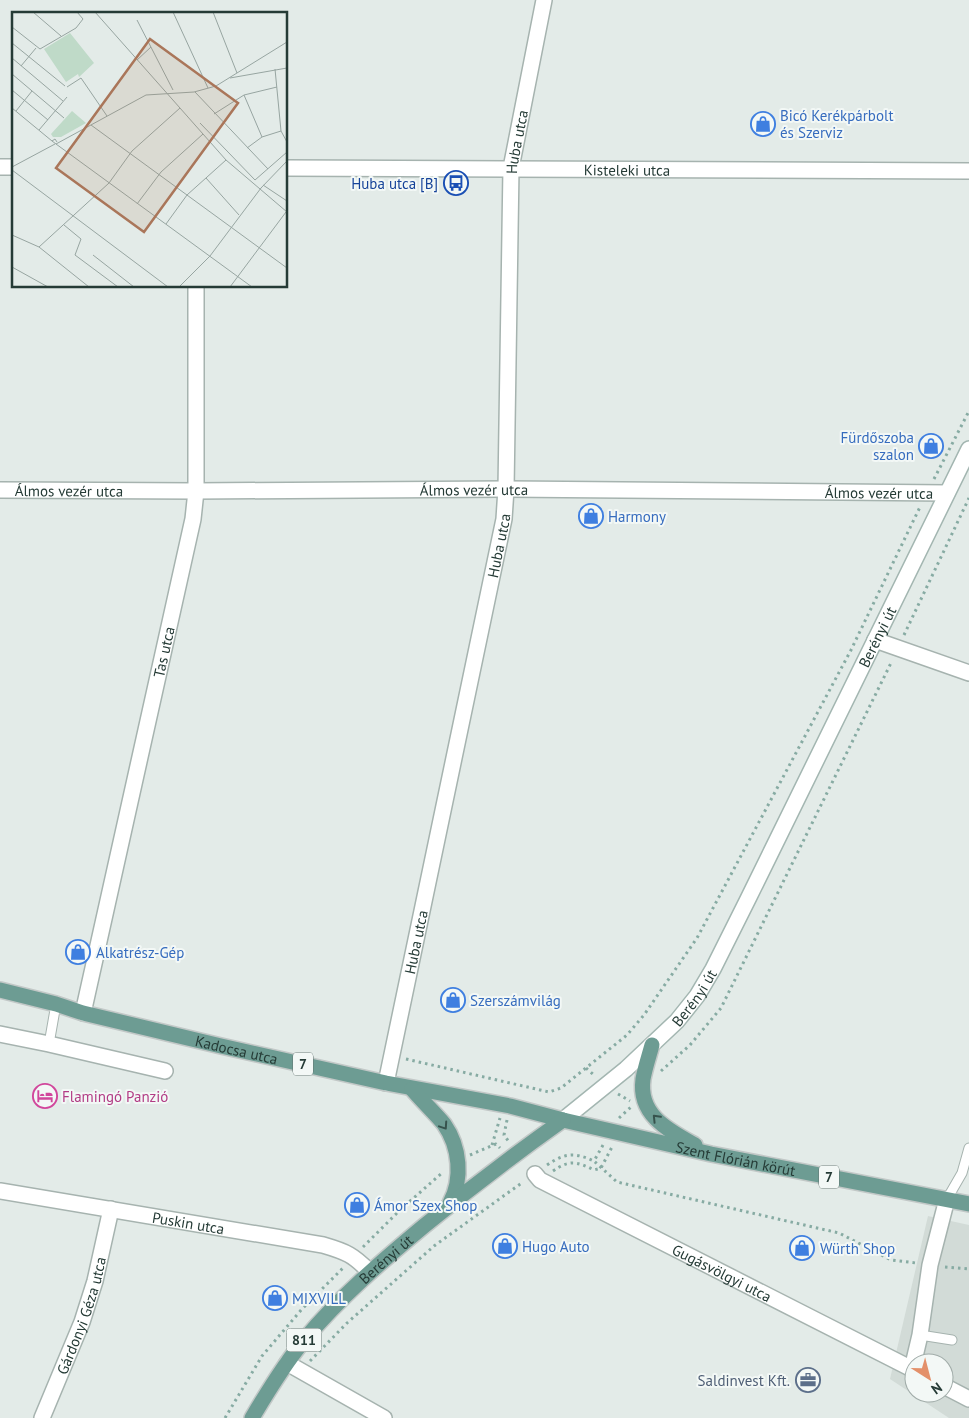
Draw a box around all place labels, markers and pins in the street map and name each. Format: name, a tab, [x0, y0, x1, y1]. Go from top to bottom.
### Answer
place label: Bicó Kerékpárbolt és Szerviz	[780, 106, 893, 142]
shop icon: Bicó Kerékpárbolt és Szerviz	[750, 111, 776, 137]
bus stop icon: Huba utca [B]	[443, 170, 469, 196]
place label: Huba utca [B]	[351, 174, 438, 193]
place label: Fürdőszoba szalon	[841, 428, 914, 464]
shop icon: Fürdőszoba szalon	[918, 433, 944, 459]
shop icon: Harmony	[578, 503, 604, 529]
place label: Harmony	[608, 507, 666, 526]
shop icon: Alkatrész-Gép	[65, 939, 91, 965]
place label: Alkatrész-Gép	[96, 943, 184, 962]
shop icon: Szerszámvilág	[440, 987, 466, 1013]
place label: Szerszámvilág	[470, 991, 561, 1010]
hotel icon: Flamingó Panzió	[32, 1083, 58, 1109]
place label: Flamingó Panzió	[62, 1087, 168, 1106]
shop icon: Ámor Szex Shop	[344, 1192, 370, 1218]
place label: Ámor Szex Shop	[374, 1196, 477, 1215]
shop icon: Hugo Auto	[492, 1233, 518, 1259]
shop icon: Würth Shop	[789, 1235, 815, 1261]
place label: Hugo Auto	[522, 1237, 590, 1256]
place label: Würth Shop	[820, 1239, 895, 1258]
shop icon: MIXVILL	[262, 1285, 288, 1311]
place label: MIXVILL	[292, 1289, 346, 1308]
office icon: Saldinvest Kft.	[795, 1367, 821, 1393]
place label: Saldinvest Kft.	[698, 1371, 790, 1390]

